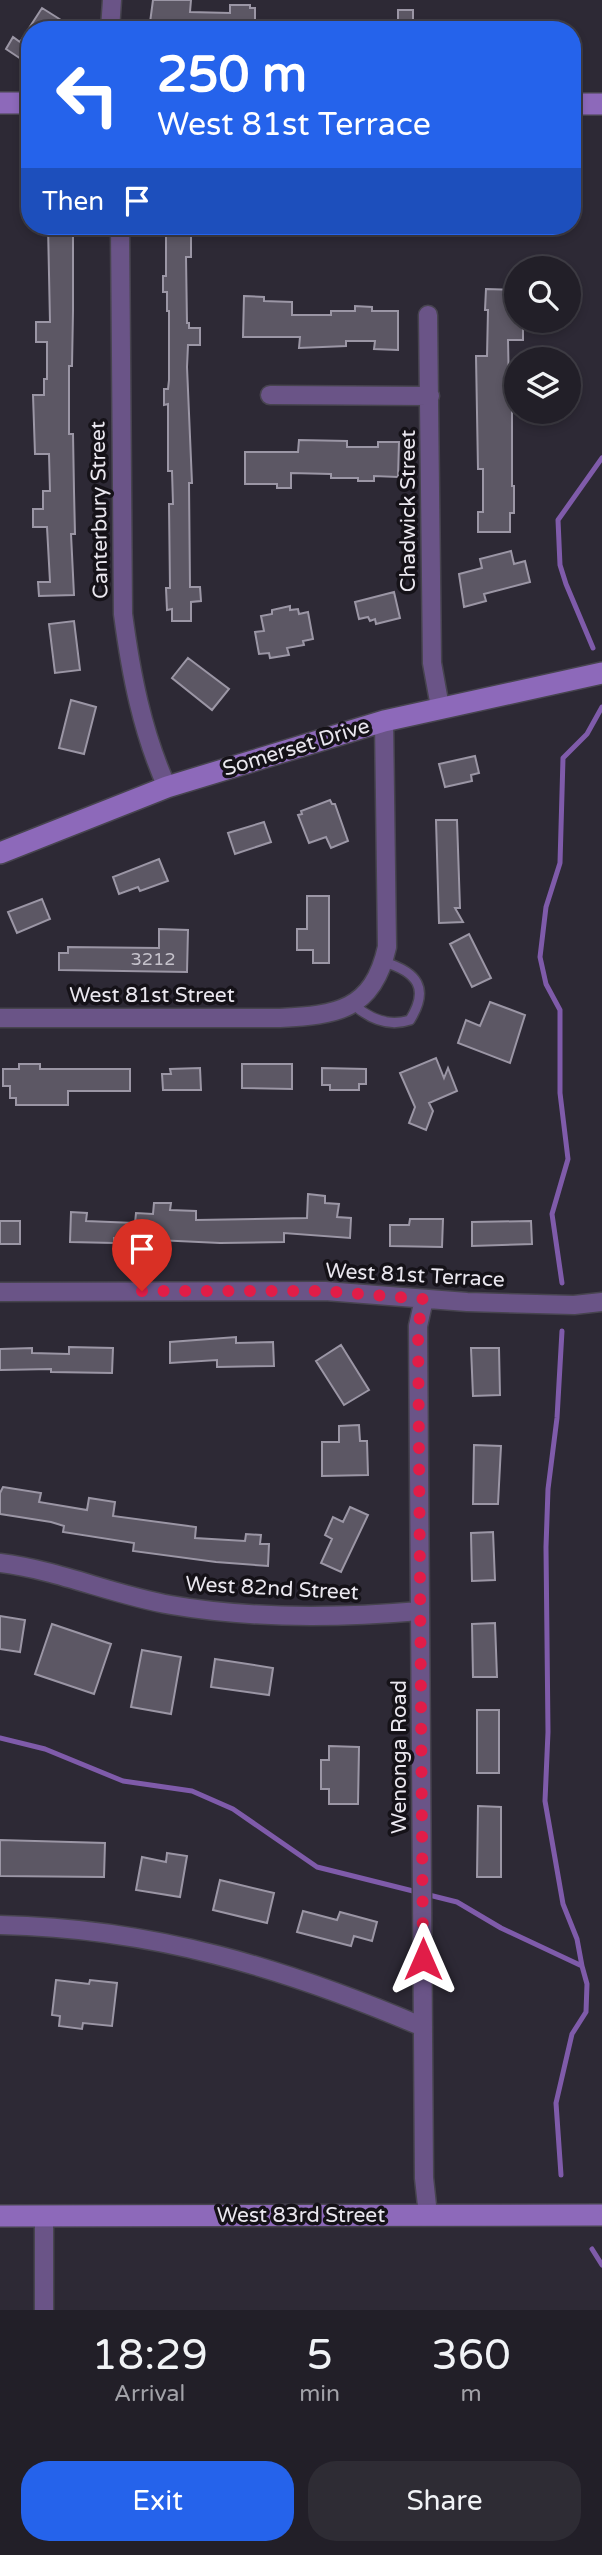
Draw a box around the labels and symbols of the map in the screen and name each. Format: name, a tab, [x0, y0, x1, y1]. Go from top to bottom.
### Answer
street label: Canterbury Street	[85, 421, 114, 599]
street label: Chadwick Street	[396, 430, 421, 592]
street label: Somerset Drive	[220, 713, 373, 782]
house number: 3212	[130, 948, 176, 970]
street label: West 81st Street	[69, 983, 235, 1008]
pin	[112, 1219, 172, 1291]
street label: West 81st Terrace	[325, 1258, 505, 1293]
street label: West 82nd Street	[185, 1571, 359, 1606]
street label: Wenonga Road	[387, 1680, 412, 1834]
position arrow	[386, 1922, 460, 1996]
street label: West 83rd Street	[217, 2203, 385, 2228]

